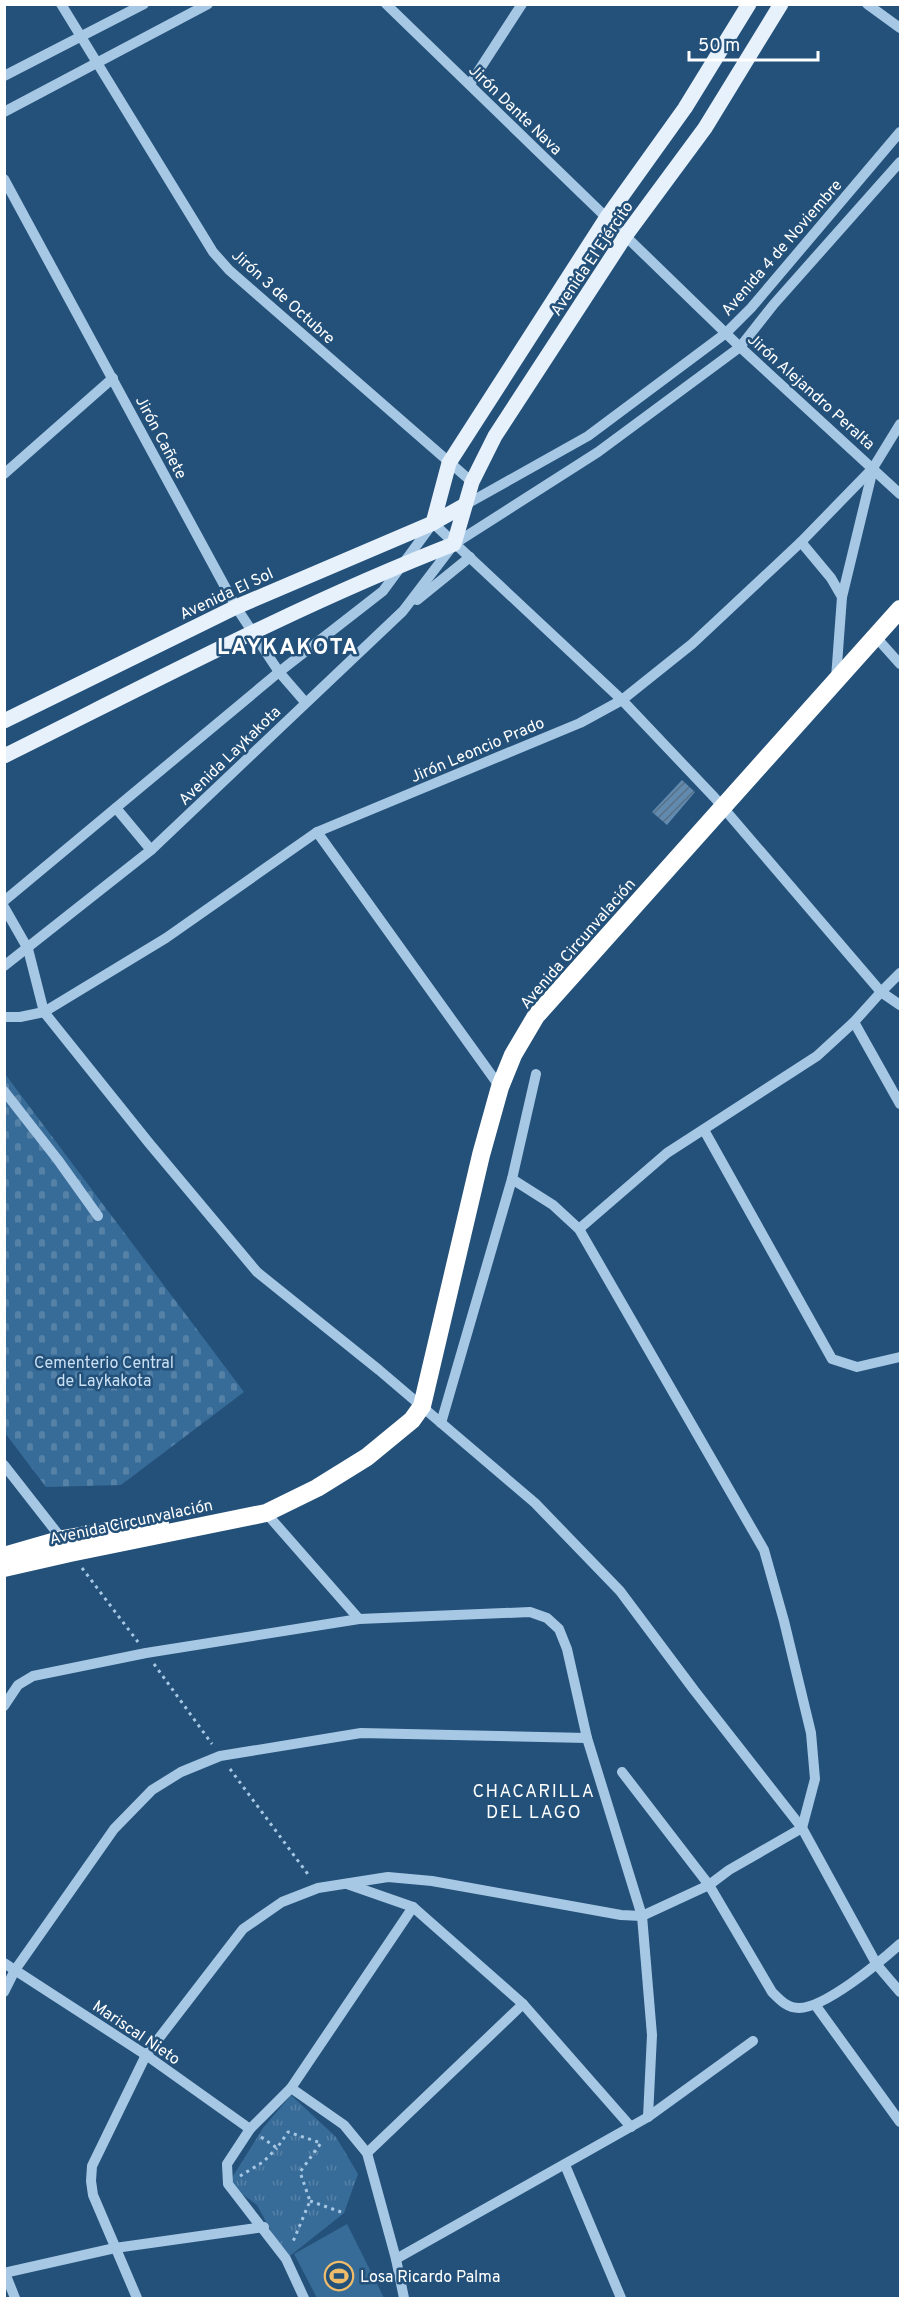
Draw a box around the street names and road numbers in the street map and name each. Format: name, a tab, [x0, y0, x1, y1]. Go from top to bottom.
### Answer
street label: Jirón Dante Nava	[464, 61, 565, 160]
street label: Avenida 4 de Noviembre	[718, 176, 847, 321]
street label: Avenida El Ejército	[547, 198, 638, 320]
street label: Jirón 3 de Octubre	[227, 246, 339, 349]
street label: Jirón Alejandro Peralta	[743, 330, 878, 455]
street label: Jirón Cañete	[130, 393, 190, 483]
street label: Avenida El Sol	[177, 564, 277, 625]
street label: Avenida Laykakota	[175, 703, 286, 810]
street label: Jirón Leoncio Prado	[408, 714, 548, 788]
street label: Avenida Circunvalación	[516, 875, 641, 1014]
street label: Avenida Circunvalación	[48, 1496, 215, 1550]
street label: Mariscal Nieto	[88, 1997, 184, 2070]

